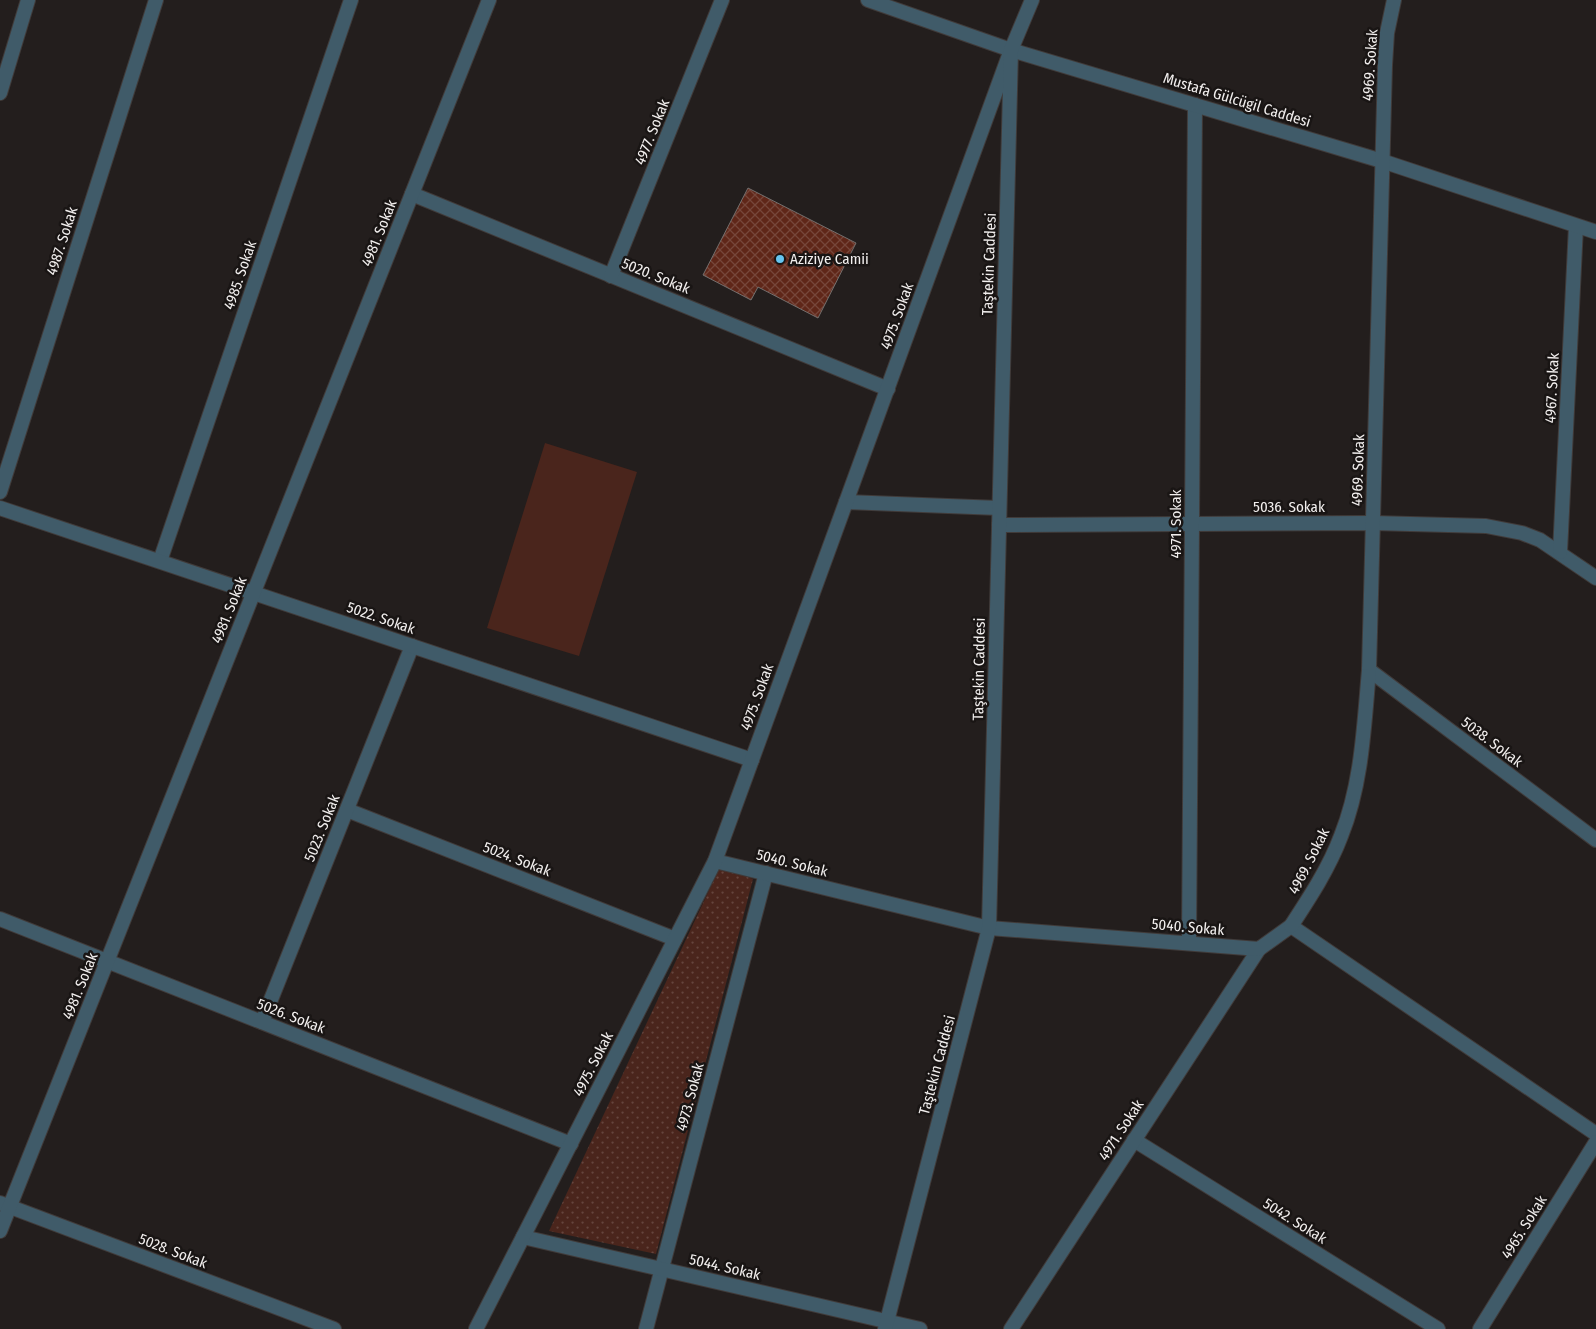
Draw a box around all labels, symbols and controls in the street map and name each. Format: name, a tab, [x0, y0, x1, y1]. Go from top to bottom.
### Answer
street label: 4969. Sokak	[1359, 28, 1381, 102]
street label: Mustafa Gülcügil Caddesi	[1161, 69, 1313, 131]
street label: 4977. Sokak	[631, 96, 673, 168]
street label: 4981. Sokak	[357, 197, 401, 269]
street label: 4987. Sokak	[42, 205, 82, 277]
street label: Taştekin Caddesi	[978, 212, 1000, 316]
street label: 4985. Sokak	[220, 238, 260, 312]
place label: Aziziye Camii	[790, 250, 869, 268]
marker: Aziziye Camii	[774, 253, 786, 265]
street label: 5020. Sokak	[619, 254, 693, 298]
street label: 4975. Sokak	[877, 280, 917, 352]
street label: 4967. Sokak	[1541, 352, 1563, 424]
street label: 4969. Sokak	[1348, 434, 1368, 506]
street label: 4971. Sokak	[1167, 490, 1185, 558]
street label: 5036. Sokak	[1253, 498, 1325, 516]
street label: 4981. Sokak	[207, 574, 251, 646]
street label: 5022. Sokak	[345, 598, 417, 638]
street label: Taştekin Caddesi	[969, 618, 989, 720]
street label: 4975. Sokak	[737, 661, 777, 733]
street label: 5038. Sokak	[1458, 713, 1526, 771]
street label: 5023. Sokak	[300, 792, 344, 864]
street label: 4969. Sokak	[1285, 825, 1333, 897]
street label: 5024. Sokak	[481, 838, 553, 880]
street label: 5040. Sokak	[754, 845, 830, 881]
street label: 5040. Sokak	[1151, 915, 1225, 939]
street label: 4981. Sokak	[58, 950, 102, 1022]
street label: 5026. Sokak	[254, 995, 328, 1037]
street label: Taştekin Caddesi	[915, 1013, 959, 1117]
street label: 4975. Sokak	[569, 1029, 617, 1099]
street label: 4973. Sokak	[672, 1061, 708, 1133]
street label: 4971. Sokak	[1095, 1096, 1147, 1164]
street label: 4965. Sokak	[1497, 1192, 1551, 1262]
street label: 5042. Sokak	[1260, 1194, 1330, 1248]
street label: 5028. Sokak	[136, 1230, 210, 1272]
street label: 5044. Sokak	[688, 1250, 762, 1284]

